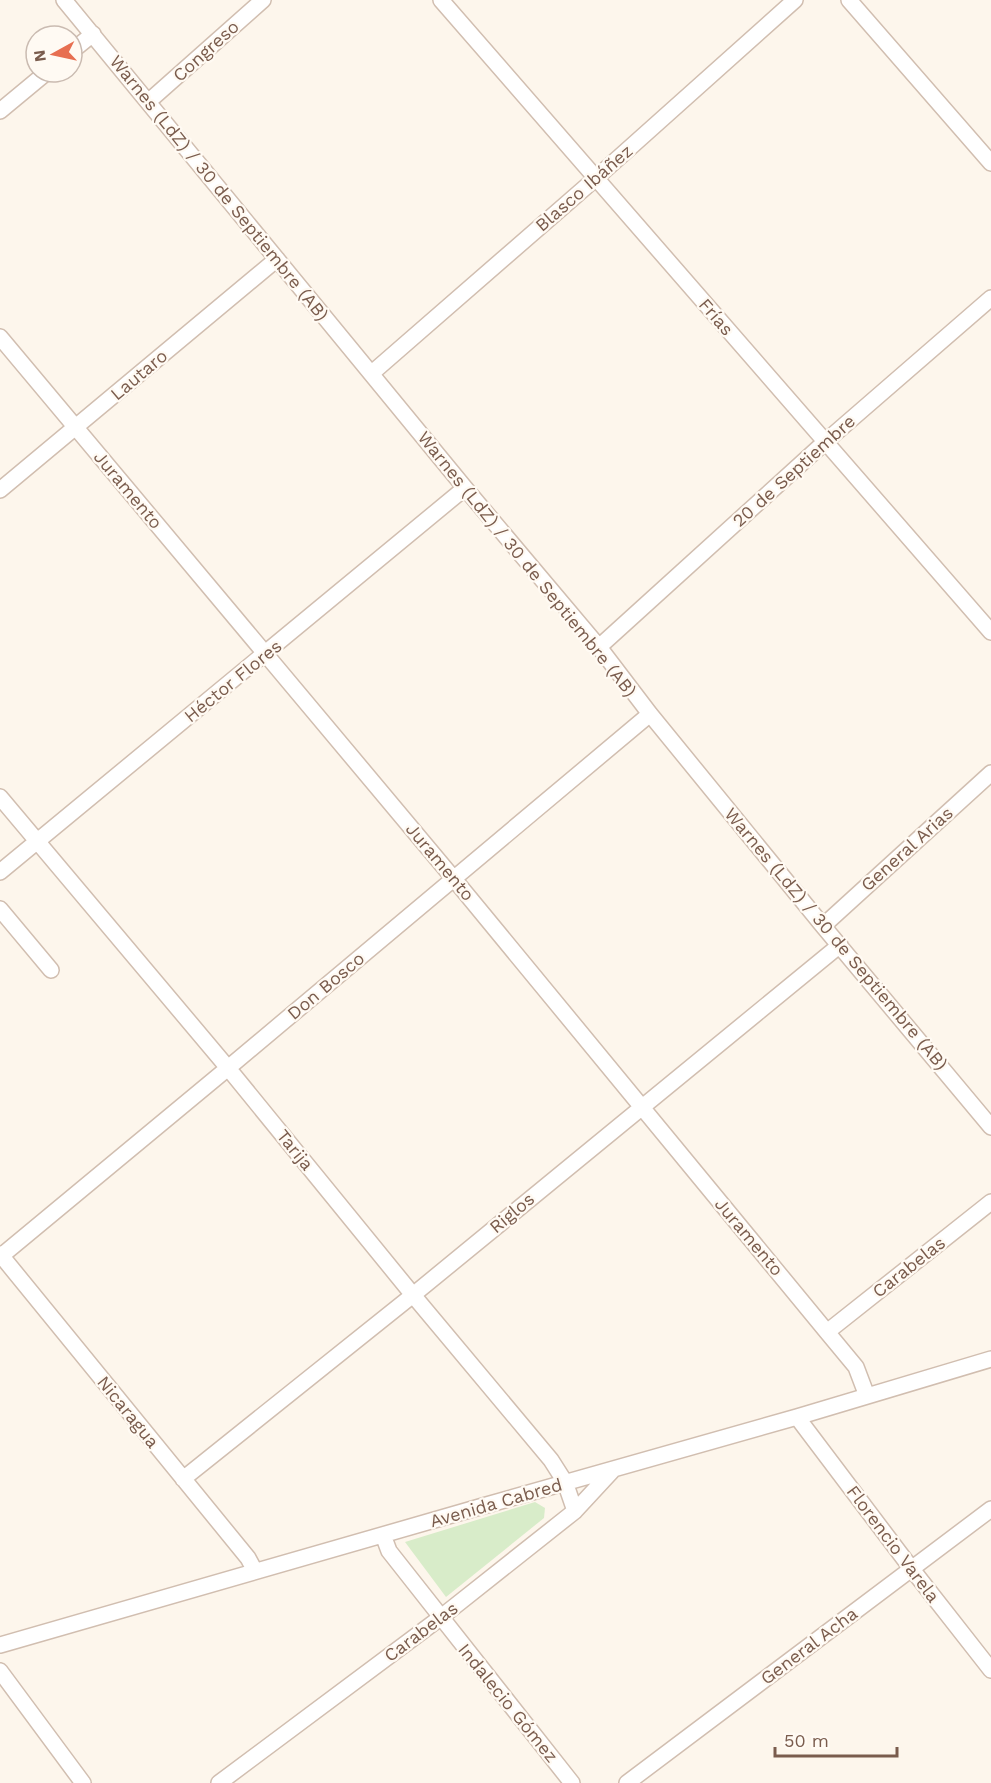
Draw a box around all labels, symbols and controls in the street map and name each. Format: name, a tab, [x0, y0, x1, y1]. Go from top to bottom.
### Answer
street label: Congreso	[168, 16, 243, 86]
north arrow	[24, 24, 84, 84]
text: N	[29, 49, 50, 63]
street label: Warnes (LdZ) / 30 de Septiembre (AB)	[106, 51, 333, 325]
street label: Blasco Ibáñez	[531, 140, 637, 236]
street label: Frías	[695, 294, 738, 339]
street label: Lautaro	[106, 345, 171, 404]
street label: 20 de Septiembre	[728, 410, 859, 531]
street label: Warnes (LdZ) / 30 de Septiembre (AB)	[414, 427, 641, 701]
street label: Juramento	[90, 446, 167, 533]
street label: Héctor Flores	[180, 635, 286, 726]
street label: General Arias	[856, 802, 957, 895]
street label: Warnes (LdZ) / 30 de Septiembre (AB)	[721, 803, 952, 1074]
street label: Juramento	[402, 818, 479, 905]
street label: Don Bosco	[283, 947, 368, 1024]
street label: Tarija	[273, 1125, 318, 1174]
street label: Riglos	[485, 1188, 538, 1237]
street label: Juramento	[711, 1193, 788, 1280]
street label: Carabelas	[868, 1232, 949, 1302]
street label: Nicaragua	[93, 1371, 164, 1452]
street label: Avenida Cabred	[427, 1474, 564, 1531]
street label: Florencio Varela	[843, 1481, 944, 1606]
street label: Carabelas	[380, 1597, 462, 1666]
street label: General Acha	[756, 1602, 861, 1689]
street label: Indalecio Gómez	[454, 1639, 563, 1766]
scale bar	[775, 1720, 896, 1758]
text: 50 m	[784, 1730, 829, 1751]

